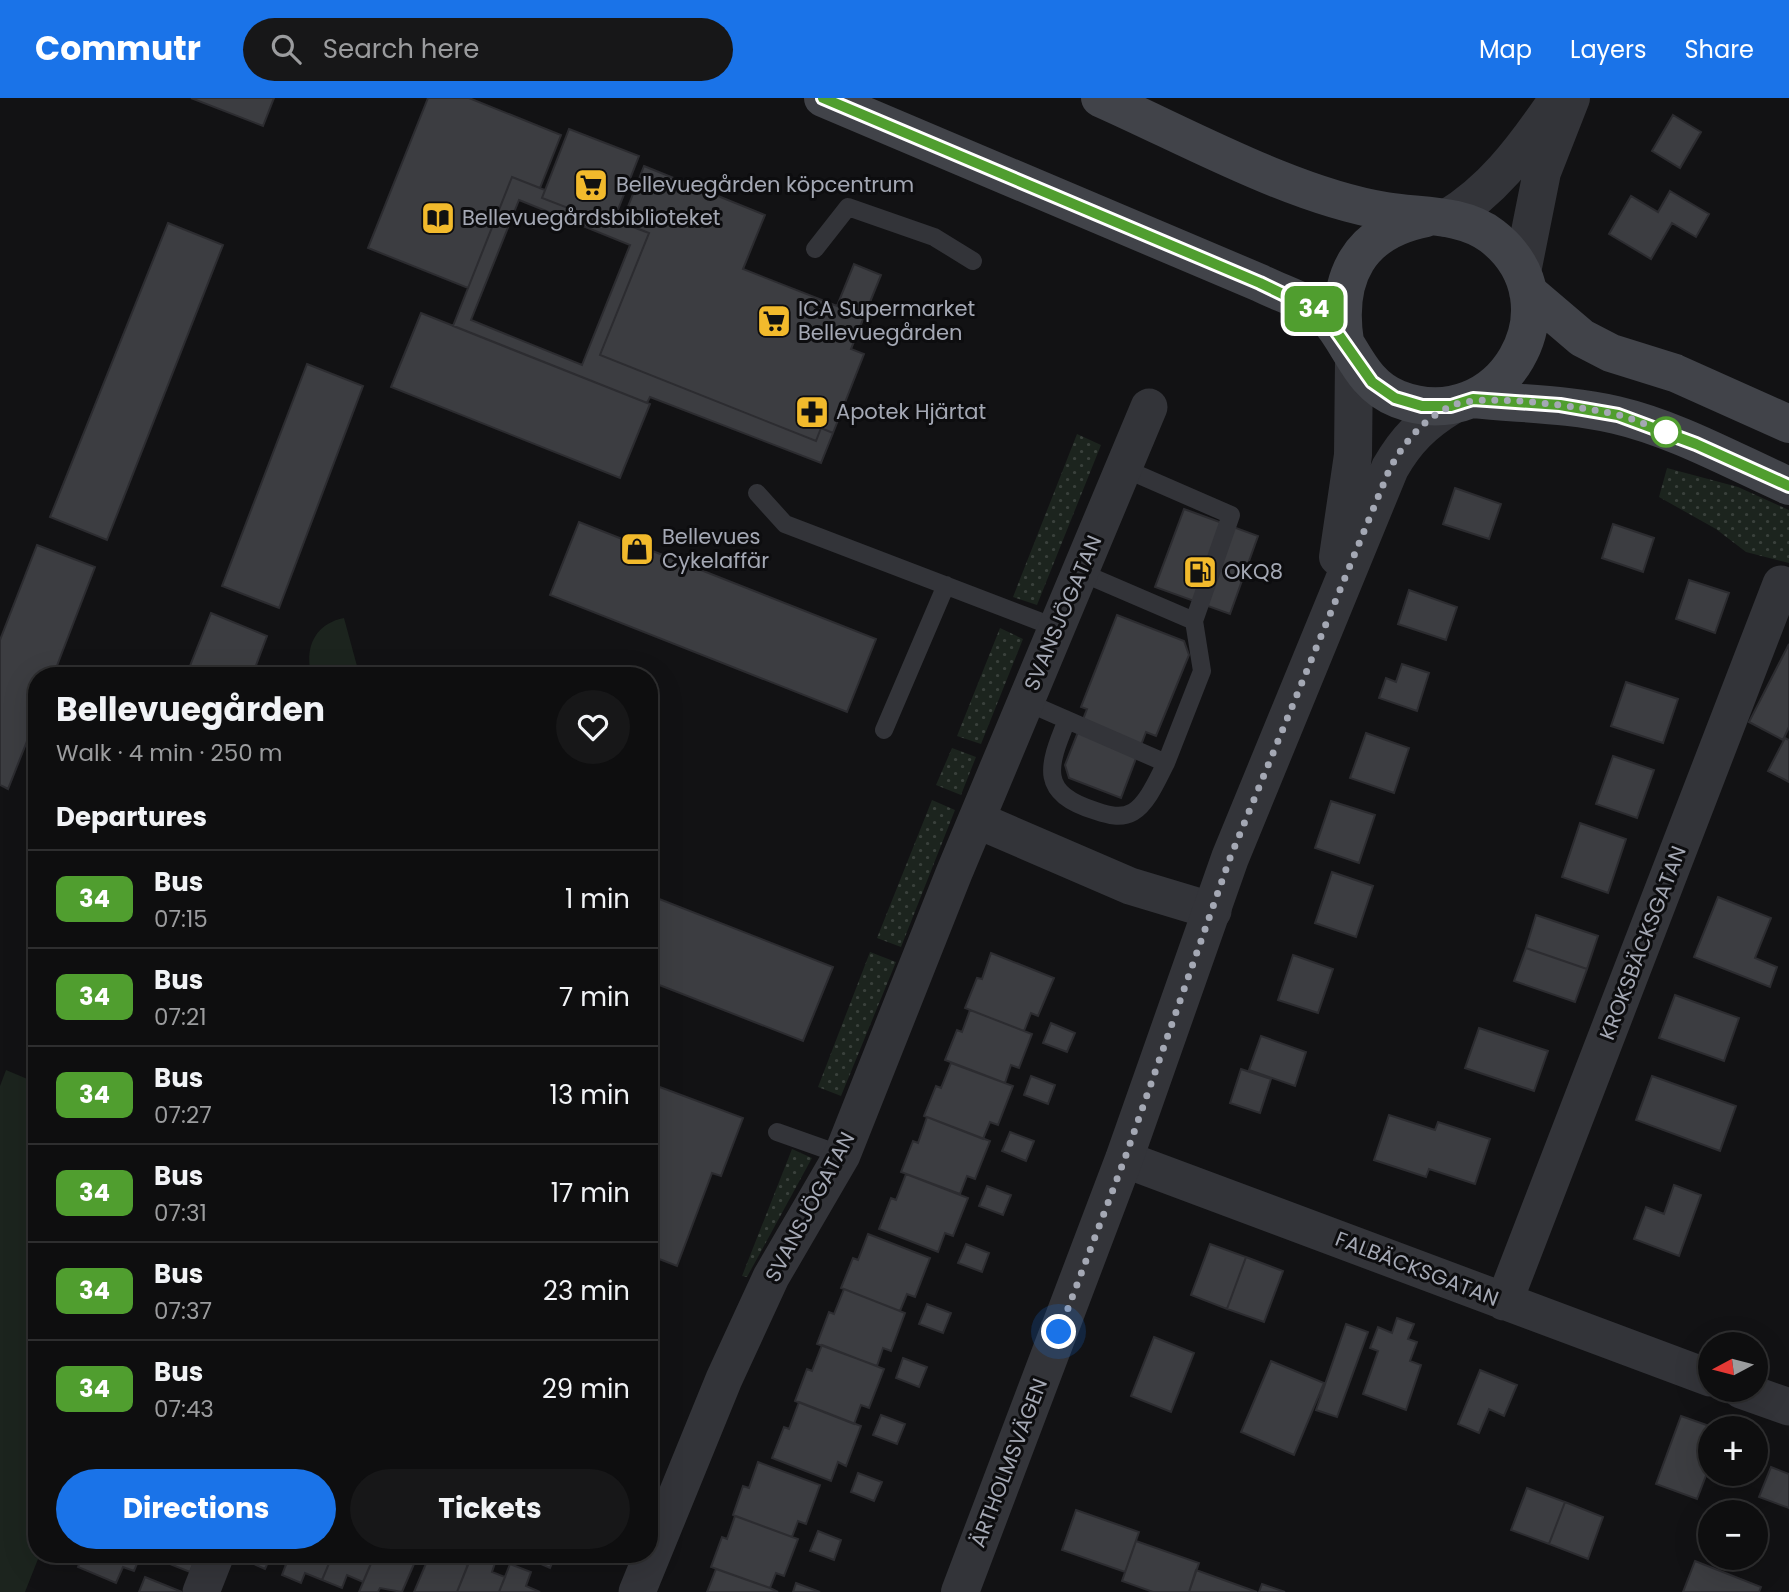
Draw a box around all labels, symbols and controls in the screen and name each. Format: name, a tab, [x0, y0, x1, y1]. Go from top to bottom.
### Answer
search box	[243, 18, 733, 81]
text: Commutr	[35, 25, 201, 72]
icon: search	[267, 30, 305, 68]
text: Search here	[323, 31, 479, 67]
text: Map	[1479, 33, 1532, 66]
text: Layers	[1570, 33, 1646, 66]
text: Share	[1684, 33, 1754, 66]
supermarket icon: Bellevuegården köpcentrum	[572, 166, 610, 204]
place label: Bellevuegården köpcentrum	[616, 170, 914, 199]
library icon: Bellevuegårdsbiblioteket	[419, 199, 457, 237]
place label: Bellevuegårdsbiblioteket	[462, 203, 720, 232]
line badge: 34	[1282, 286, 1346, 332]
text: 34	[1299, 292, 1329, 325]
place label: ICA Supermarket Bellevuegården	[798, 294, 975, 347]
supermarket icon: ICA Supermarket Bellevuegården	[755, 302, 793, 340]
pharmacy icon: Apotek Hjärtat	[793, 393, 831, 431]
place label: Apotek Hjärtat	[836, 397, 986, 426]
unlabelled marker	[1651, 417, 1681, 447]
place label: Bellevues Cykelaffär	[662, 522, 769, 575]
shop icon: Bellevues Cykelaffär	[618, 530, 656, 568]
street label: SVANSJÖGATAN	[1017, 531, 1108, 695]
fuel station icon: OKQ8	[1181, 553, 1219, 591]
place label: OKQ8	[1224, 557, 1283, 586]
text: Bellevuegården	[56, 686, 325, 733]
button: heart	[556, 690, 630, 764]
text: Walk · 4 min · 250 m	[56, 737, 282, 769]
text: Departures	[56, 799, 207, 835]
street label: KROKSBÄCKSGATAN	[1592, 842, 1693, 1044]
text: Bus	[154, 864, 203, 900]
text: 1 min	[565, 881, 630, 917]
text: 34	[79, 882, 110, 915]
text: 07:15	[154, 903, 208, 935]
text: Bus	[154, 962, 203, 998]
text: 7 min	[559, 979, 630, 1015]
text: 34	[79, 980, 110, 1013]
text: 07:21	[154, 1001, 207, 1033]
text: Bus	[154, 1060, 203, 1096]
text: 13 min	[550, 1077, 630, 1113]
text: 34	[79, 1078, 110, 1111]
text: 07:27	[154, 1099, 212, 1131]
street label: SVANSJÖGATAN	[758, 1127, 861, 1287]
text: Bus	[154, 1158, 203, 1194]
text: 17 min	[551, 1175, 630, 1211]
text: 34	[79, 1176, 110, 1209]
text: 07:31	[154, 1197, 207, 1229]
street label: FALBÄCKSGATAN	[1331, 1224, 1503, 1313]
text: Bus	[154, 1256, 203, 1292]
text: 23 min	[543, 1273, 630, 1309]
text: 34	[79, 1274, 110, 1307]
text: 07:37	[154, 1295, 212, 1327]
your location	[1041, 1314, 1076, 1349]
north arrow	[1698, 1332, 1768, 1402]
map controls	[1698, 1332, 1768, 1570]
text: Bus	[154, 1354, 203, 1390]
text: 29 min	[542, 1371, 630, 1407]
text: 34	[79, 1372, 110, 1405]
street label: ÄRTHOLMSVÄGEN	[963, 1374, 1054, 1552]
text: 07:43	[154, 1393, 214, 1425]
button: +	[1698, 1416, 1768, 1486]
button: Directions	[56, 1469, 336, 1549]
button: Tickets	[350, 1469, 630, 1549]
button: −	[1698, 1500, 1768, 1570]

